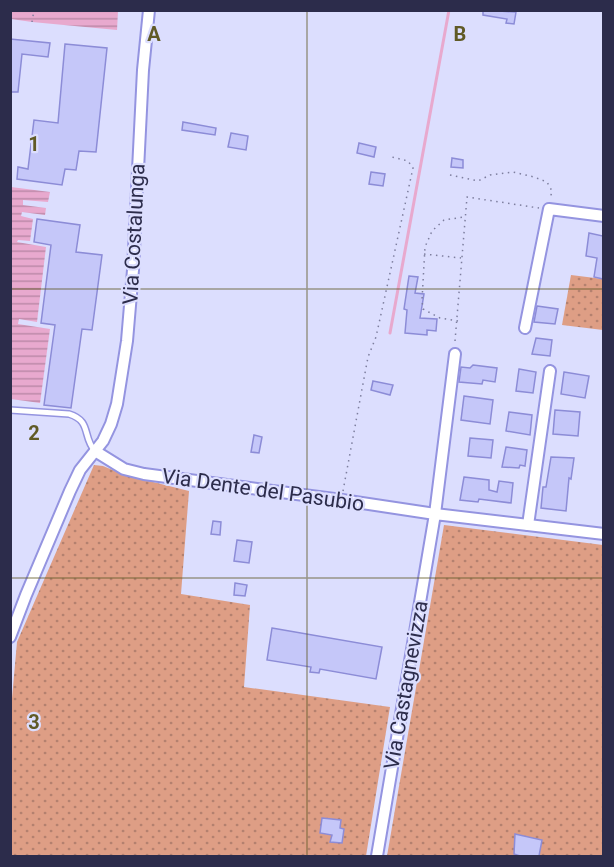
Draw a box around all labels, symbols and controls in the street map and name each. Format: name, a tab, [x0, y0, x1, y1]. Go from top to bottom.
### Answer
text: A	[147, 22, 161, 46]
text: B	[454, 22, 466, 46]
text: 1	[28, 132, 40, 156]
street label: Via Costalunga	[118, 163, 150, 305]
text: 2	[28, 421, 40, 445]
street label: Via Dente del Pasubio	[160, 464, 366, 516]
street label: Via Castagnevizza	[379, 599, 433, 771]
text: 3	[28, 710, 40, 734]

